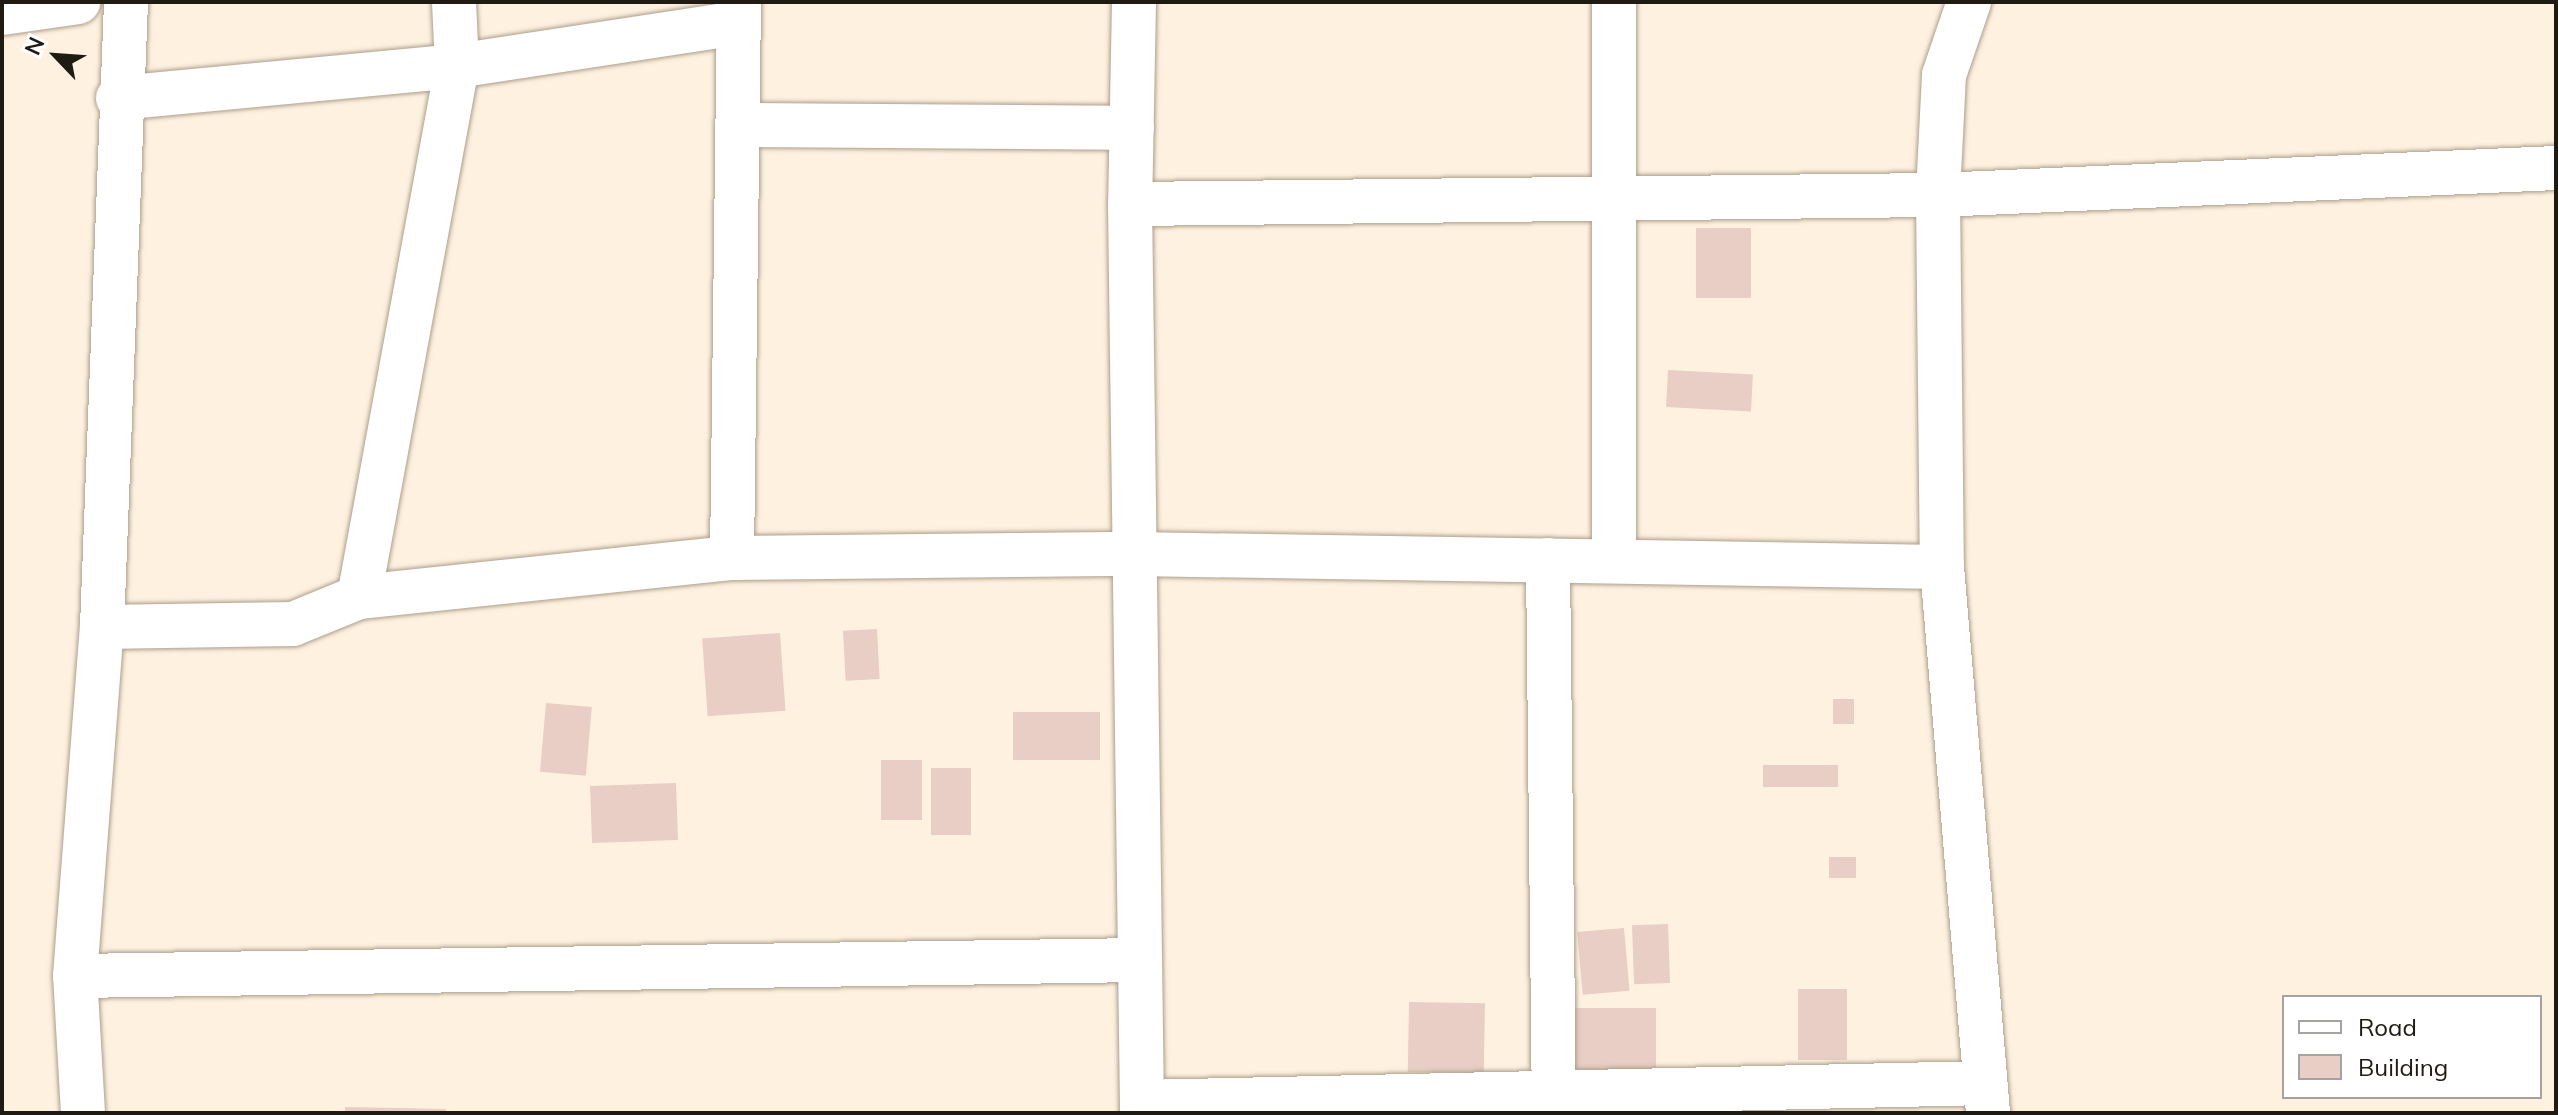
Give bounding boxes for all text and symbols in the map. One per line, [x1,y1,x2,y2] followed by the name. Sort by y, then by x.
[16,16,96,96] north arrow
[18,32,50,59] text: N
[2282,995,2542,1099] legend
[2358,1012,2417,1042] text: Road
[2358,1052,2448,1082] text: Building

